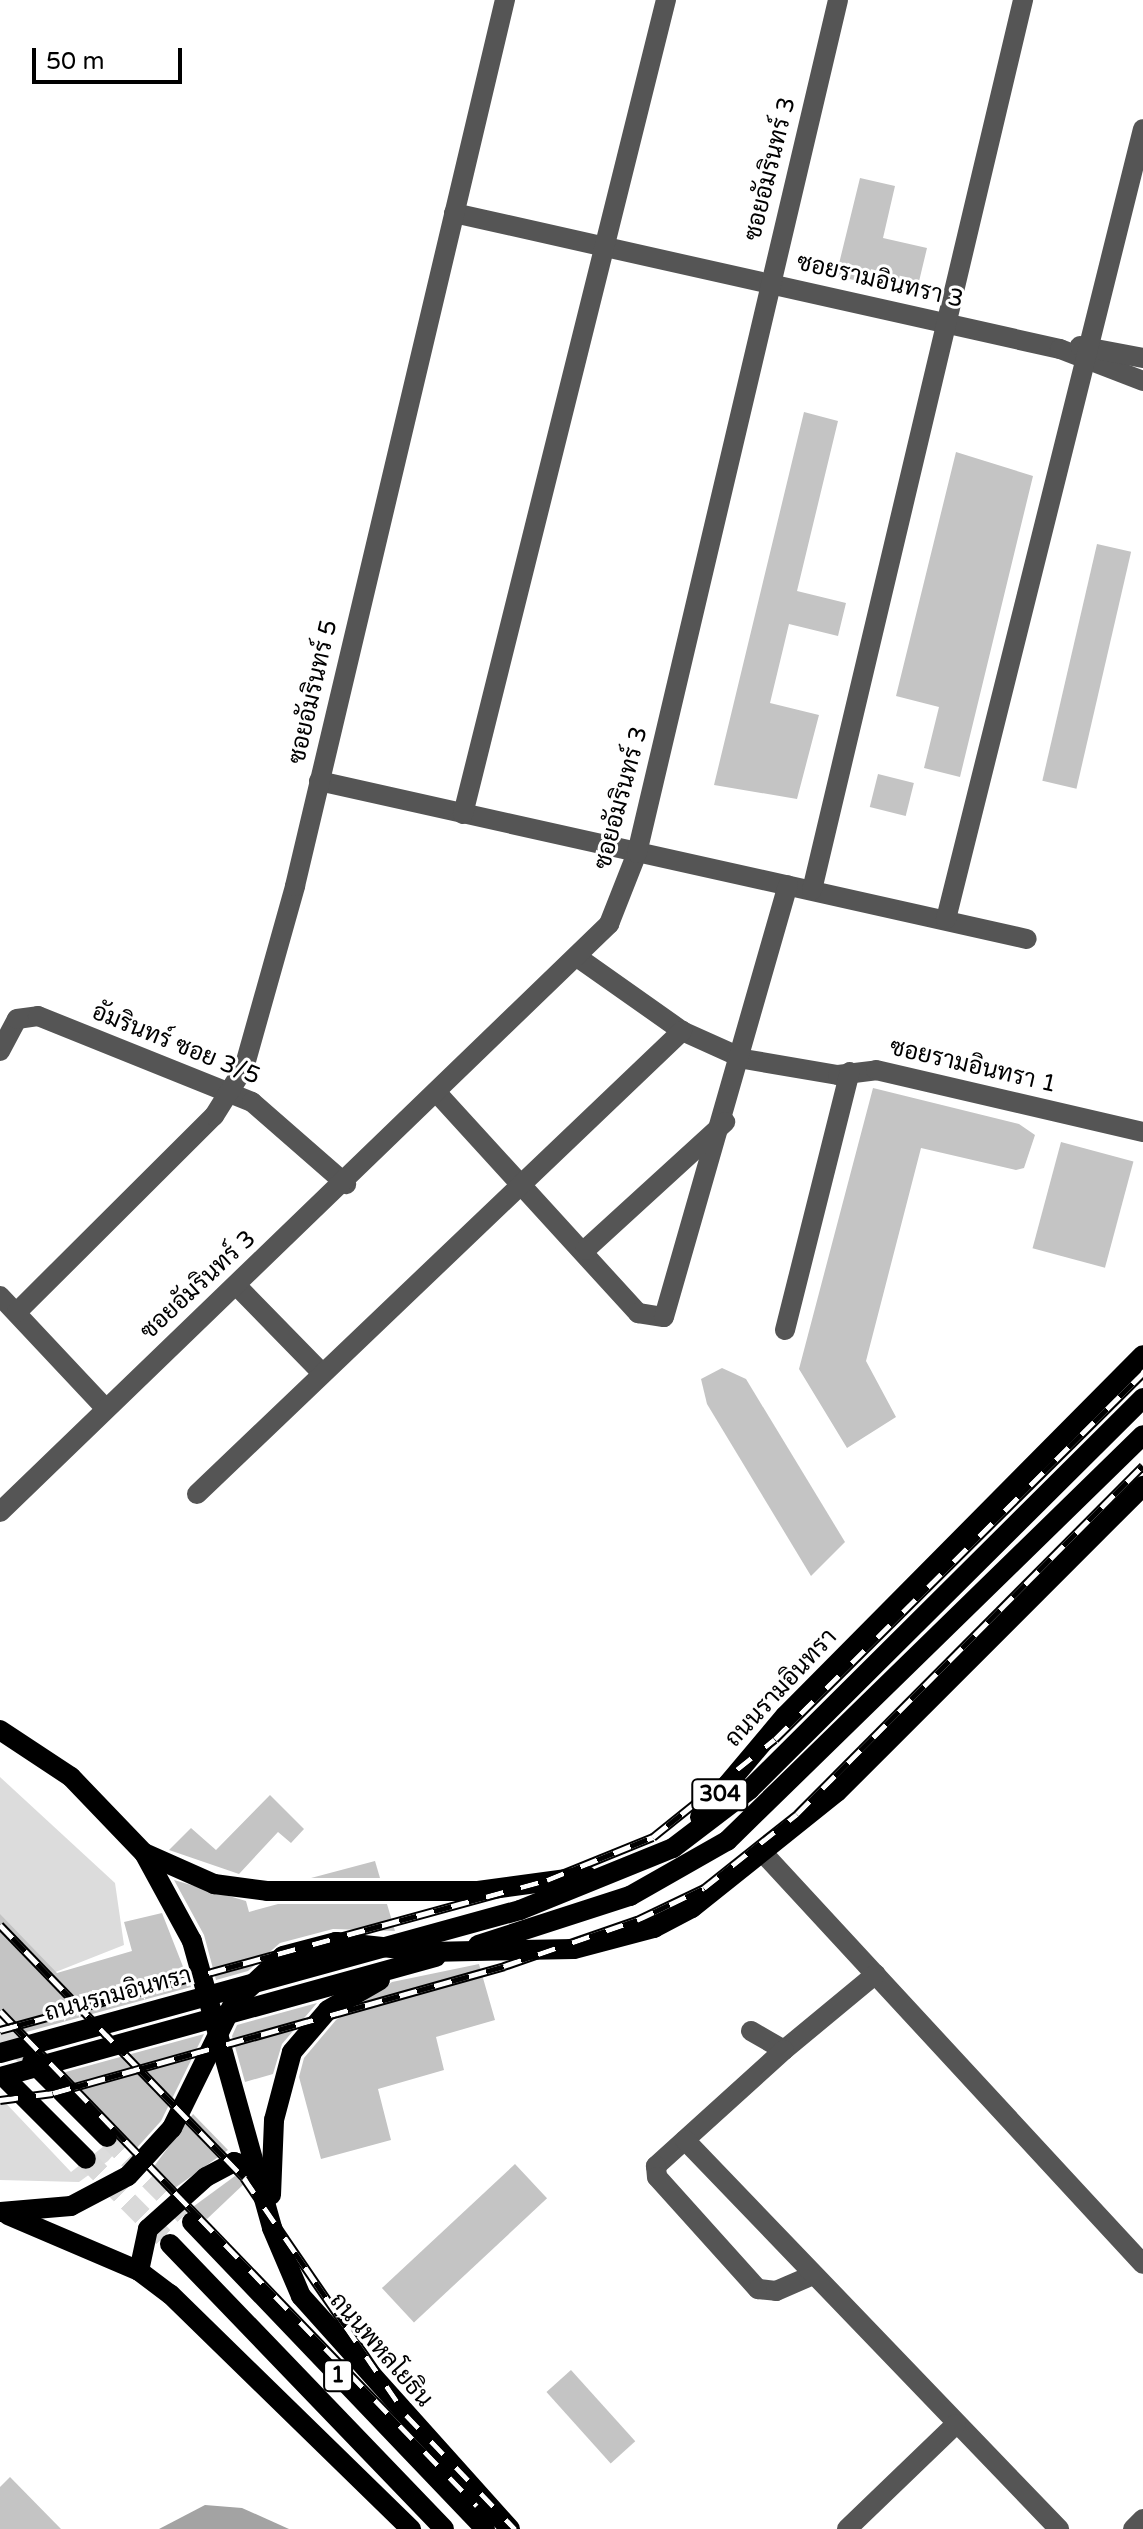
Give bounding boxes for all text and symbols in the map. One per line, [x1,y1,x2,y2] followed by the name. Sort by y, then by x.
[36,32,186,82] scale bar
[46,47,104,76] text: 50 m
[738,94,802,244] street label: ซอยอัมรินทร์ 3
[794,248,966,314] street label: ซอยรามอินทรา 3
[282,617,344,767] street label: ซอยอัมรินทร์ 5
[588,723,654,873] street label: ซอยอัมรินทร์ 3
[88,997,264,1091] street label: อัมรินทร์ ซอย 3/5
[887,1033,1059,1099] street label: ซอยรามอินทรา 1
[134,1224,262,1346] street label: ซอยอัมรินทร์ 3
[719,1623,843,1753] street label: ถนนรามอินทรา
[690,1777,750,1813] road number: 304
[41,1961,195,2027] street label: ถนนรามอินทรา
[324,2287,438,2413] street label: ถนนพหลโยธิน
[322,2358,354,2394] road number: 1

